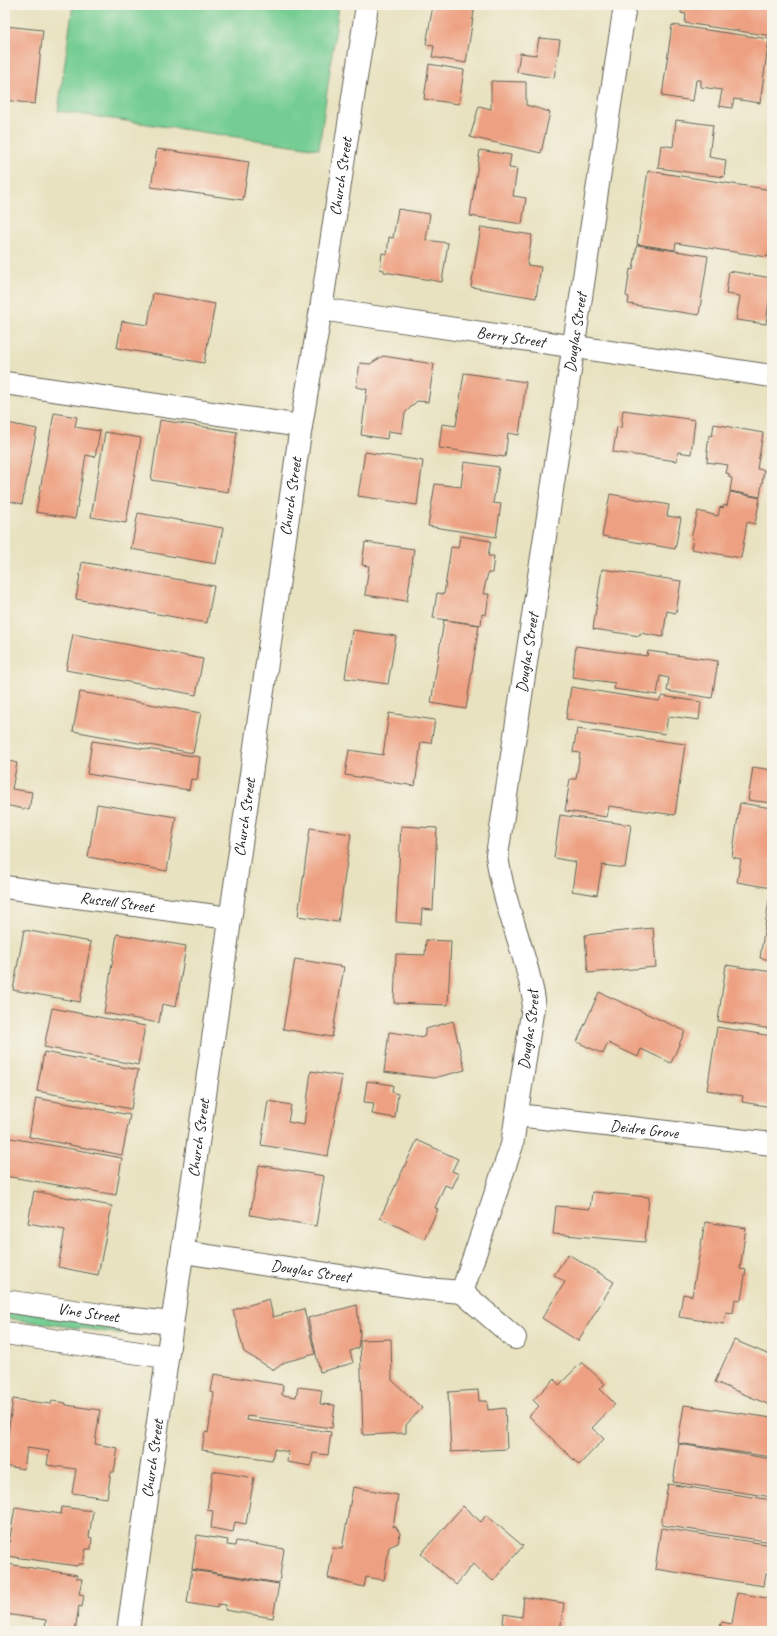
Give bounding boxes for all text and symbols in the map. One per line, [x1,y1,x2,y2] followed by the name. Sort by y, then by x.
[325,135,357,217] street label: Church Street
[560,289,592,374] street label: Douglas Street
[475,322,549,353] street label: Berry Street
[275,455,307,537] street label: Church Street
[512,609,544,694] street label: Douglas Street
[229,775,261,858] street label: Church Street
[79,888,157,918] street label: Russell Street
[514,985,544,1071] street label: Douglas Street
[183,1096,214,1178] street label: Church Street
[609,1116,681,1143] street label: Deidre Grove
[269,1255,354,1288] street label: Douglas Street
[56,1299,121,1328] street label: Vine Street
[137,1417,168,1499] street label: Church Street

